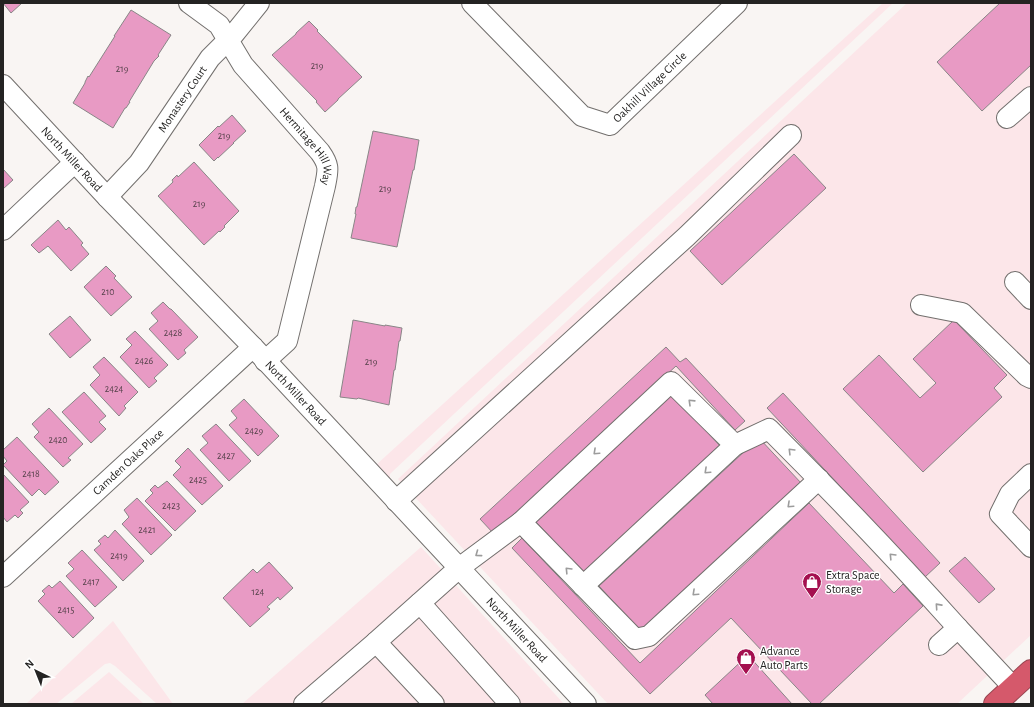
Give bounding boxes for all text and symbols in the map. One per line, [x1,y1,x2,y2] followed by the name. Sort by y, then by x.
[611,49,689,125] street label: Oakhill Village Circle
[311,61,324,71] house number: 219
[156,63,209,134] street label: Monastery Court
[116,64,129,74] house number: 219
[278,105,334,186] street label: Hermitage Hill Way
[39,124,104,194] street label: North Miller Road
[218,131,231,141] house number: 219
[379,184,392,194] house number: 219
[193,199,206,209] house number: 219
[101,287,115,297] house number: 210
[164,328,183,338] house number: 2428
[135,356,154,366] house number: 2426
[365,357,378,367] house number: 219
[263,358,329,428] street label: North Miller Road
[105,384,124,394] house number: 2424
[688,399,696,407] one-way arrow
[245,426,264,436] house number: 2429
[90,427,166,497] street label: Camden Oaks Place
[48,435,68,445] house number: 2420
[593,447,601,455] one-way arrow
[788,449,796,456] one-way arrow
[217,451,235,461] house number: 2427
[704,466,711,473] one-way arrow
[22,469,40,479] house number: 2418
[189,475,207,485] house number: 2425
[162,501,180,511] house number: 2423
[787,501,795,508] one-way arrow
[138,525,156,535] house number: 2421
[475,549,482,556] one-way arrow
[110,551,128,561] house number: 2419
[890,553,897,561] one-way arrow
[565,567,573,575] one-way arrow
[826,569,880,595] place label: Extra Space Storage
[801,571,823,599] shop icon: Extra Space Storage
[83,577,99,587] house number: 2417
[252,587,265,597] house number: 124
[692,589,699,596] one-way arrow
[484,595,550,664] street label: North Miller Road
[936,603,943,611] one-way arrow
[58,605,74,615] house number: 2415
[760,645,808,671] place label: Advance Auto Parts
[735,647,757,675] shop icon: Advance Auto Parts
[16,651,56,691] north arrow
[23,657,36,671] text: N

